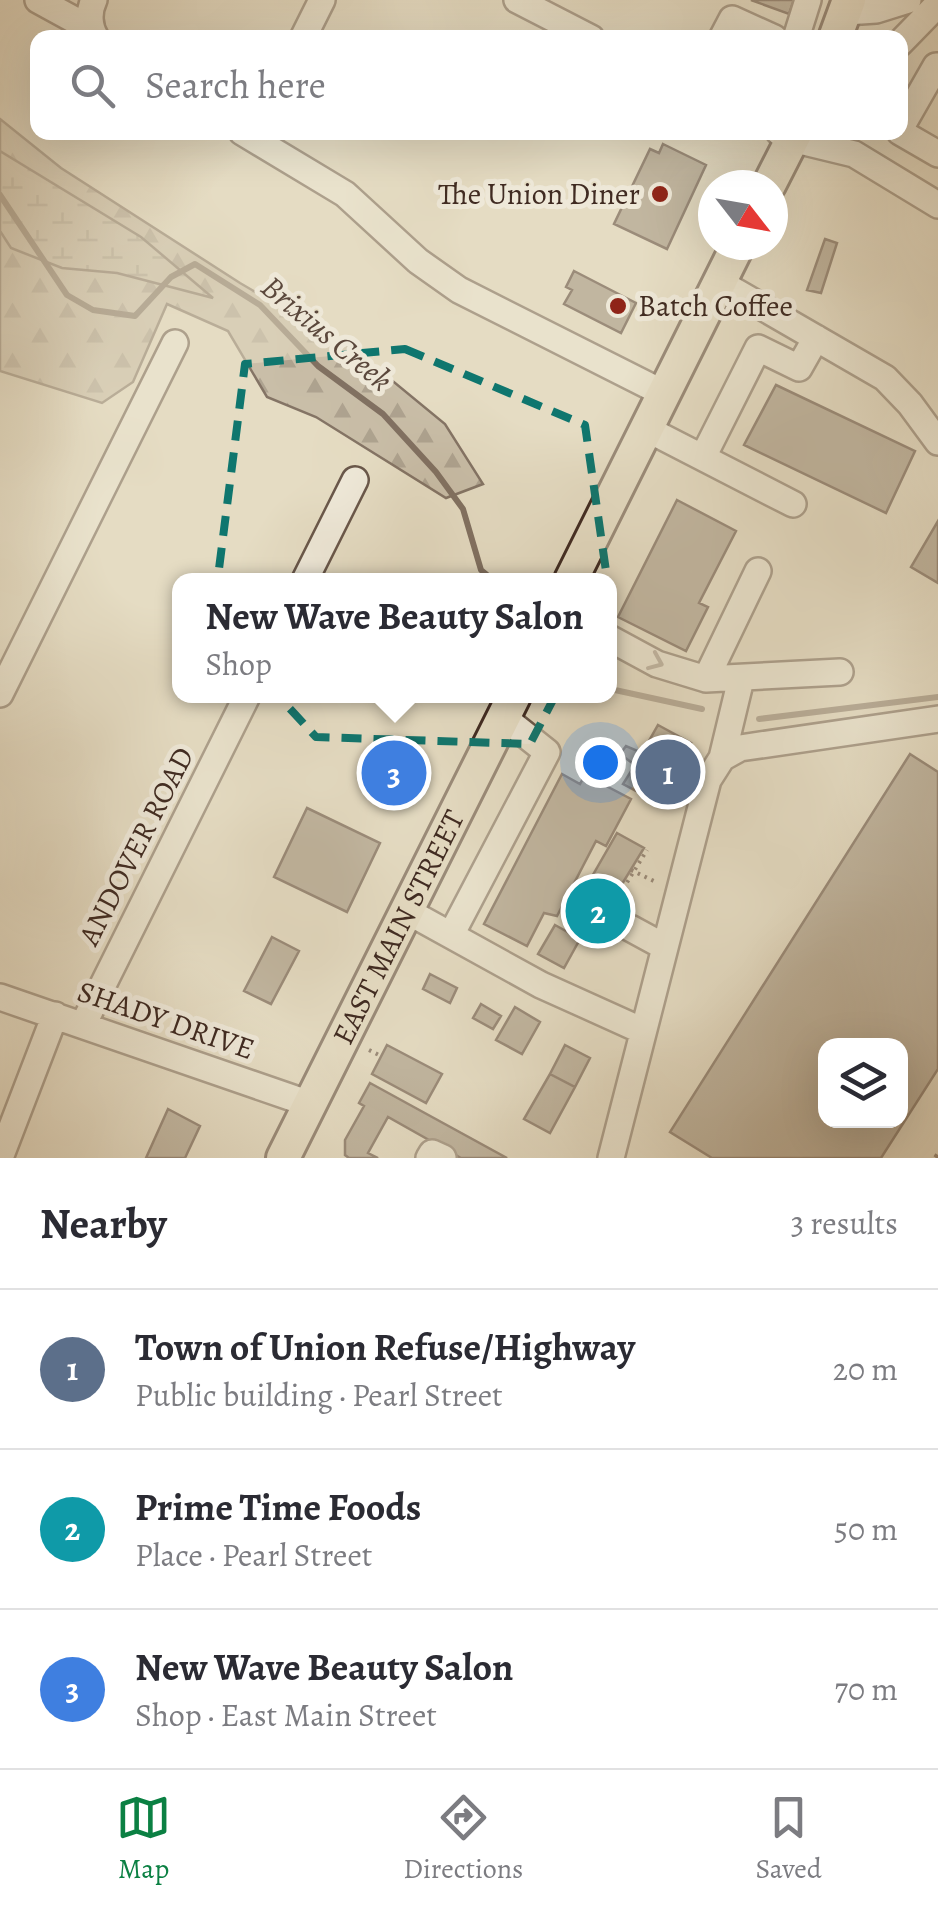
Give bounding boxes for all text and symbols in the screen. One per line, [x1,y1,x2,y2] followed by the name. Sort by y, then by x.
[30,30,908,140] search box
[65,58,120,113] icon: search
[145,59,326,111] text: Search here
[698,170,788,260] north arrow
[438,174,640,214] place label: The Union Diner
[649,183,671,205] marker: The Union Diner
[252,265,402,401] water label: Brixius Creek
[638,286,793,326] place label: Batch Coffee
[607,295,629,317] marker: Batch Coffee
[172,573,617,703] popup
[205,590,584,642] text: New Wave Beauty Salon
[205,642,272,686] text: Shop
[646,650,664,670] one-way arrow
[636,734,700,810] pin: 1
[362,736,426,810] pin: 3
[575,737,626,788] your location
[68,740,203,953] street label: ANDOVER ROAD
[323,803,474,1051] street label: EAST MAIN STREET
[566,874,630,948] pin: 2
[72,971,260,1069] street label: SHADY DRIVE
[818,1038,908,1128] map controls
[818,1038,908,1128] button: layers
[40,1195,167,1252] text: Nearby
[791,1201,898,1245] text: 3 results
[135,1321,635,1373] text: Town of Union Refuse/Highway
[67,1347,78,1391] text: 1
[833,1347,898,1391] text: 20 m
[135,1373,503,1417] text: Public building · Pearl Street
[135,1481,421,1533] text: Prime Time Foods
[65,1507,80,1551] text: 2
[834,1507,898,1551] text: 50 m
[135,1533,372,1577] text: Place · Pearl Street
[135,1641,513,1693] text: New Wave Beauty Salon
[66,1667,79,1711] text: 3
[835,1667,898,1711] text: 70 m
[135,1693,437,1737] text: Shop · East Main Street
[116,1790,171,1888] tab: Map
[403,1790,523,1888] tab: Directions
[756,1790,822,1888] tab: Saved

